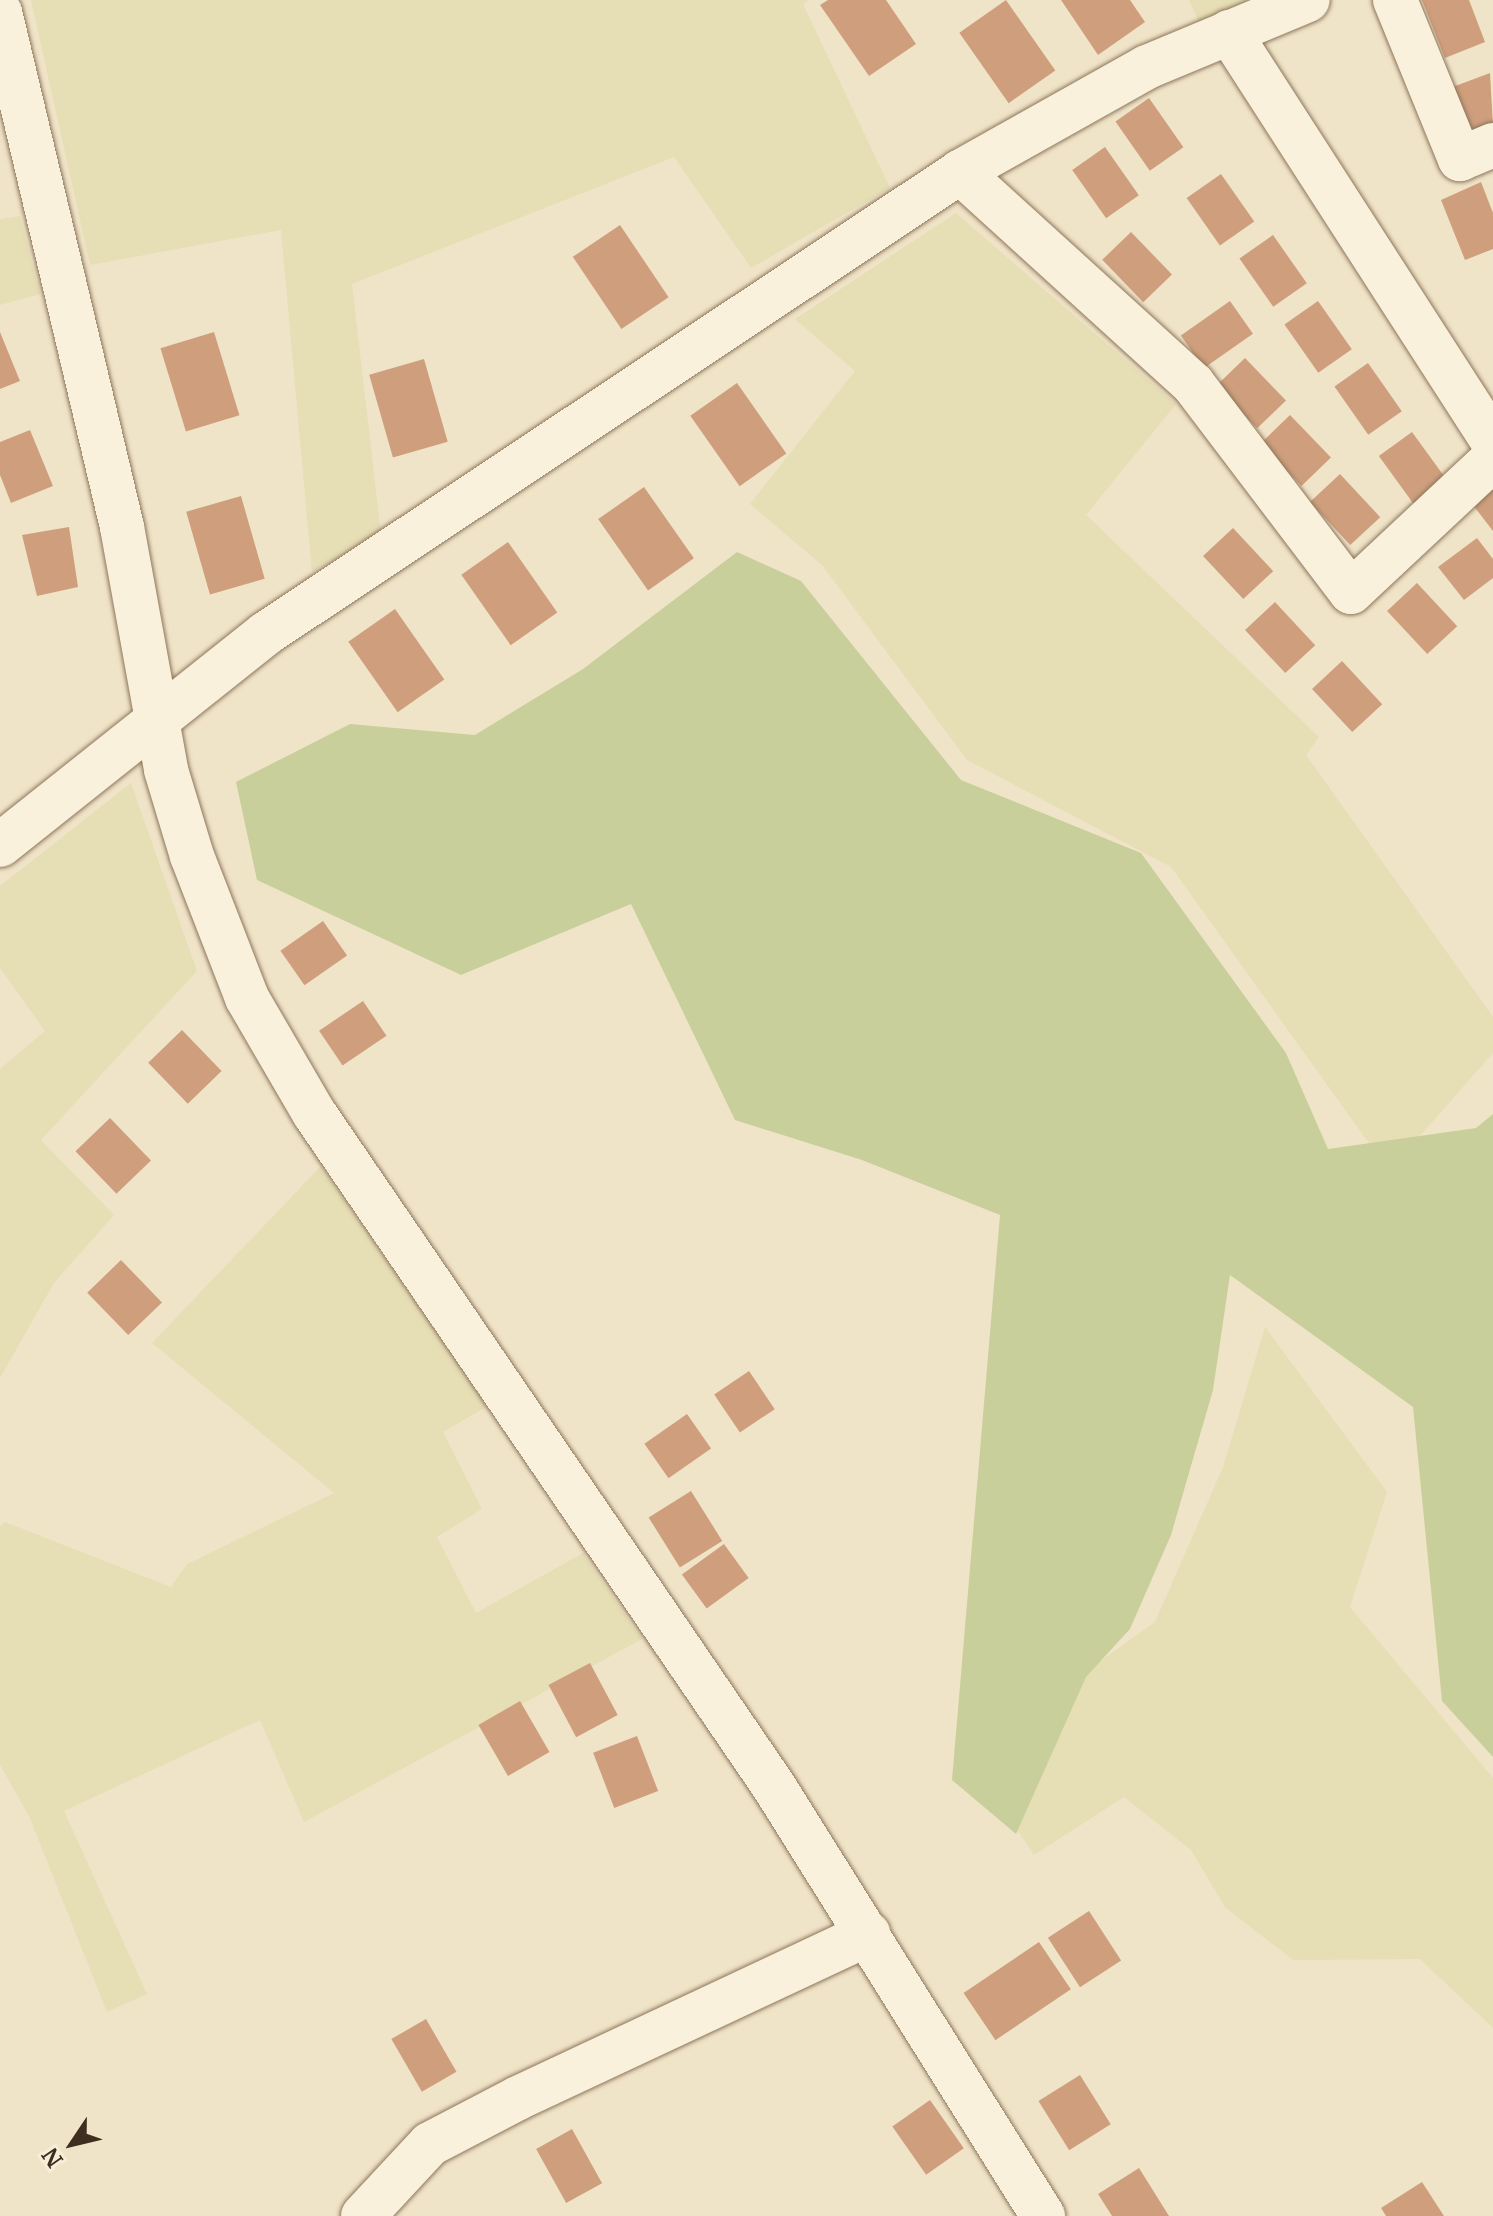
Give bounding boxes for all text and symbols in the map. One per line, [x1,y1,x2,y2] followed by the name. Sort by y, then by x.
[32,2104,112,2184] north arrow
[36,2143,69,2173] text: N

